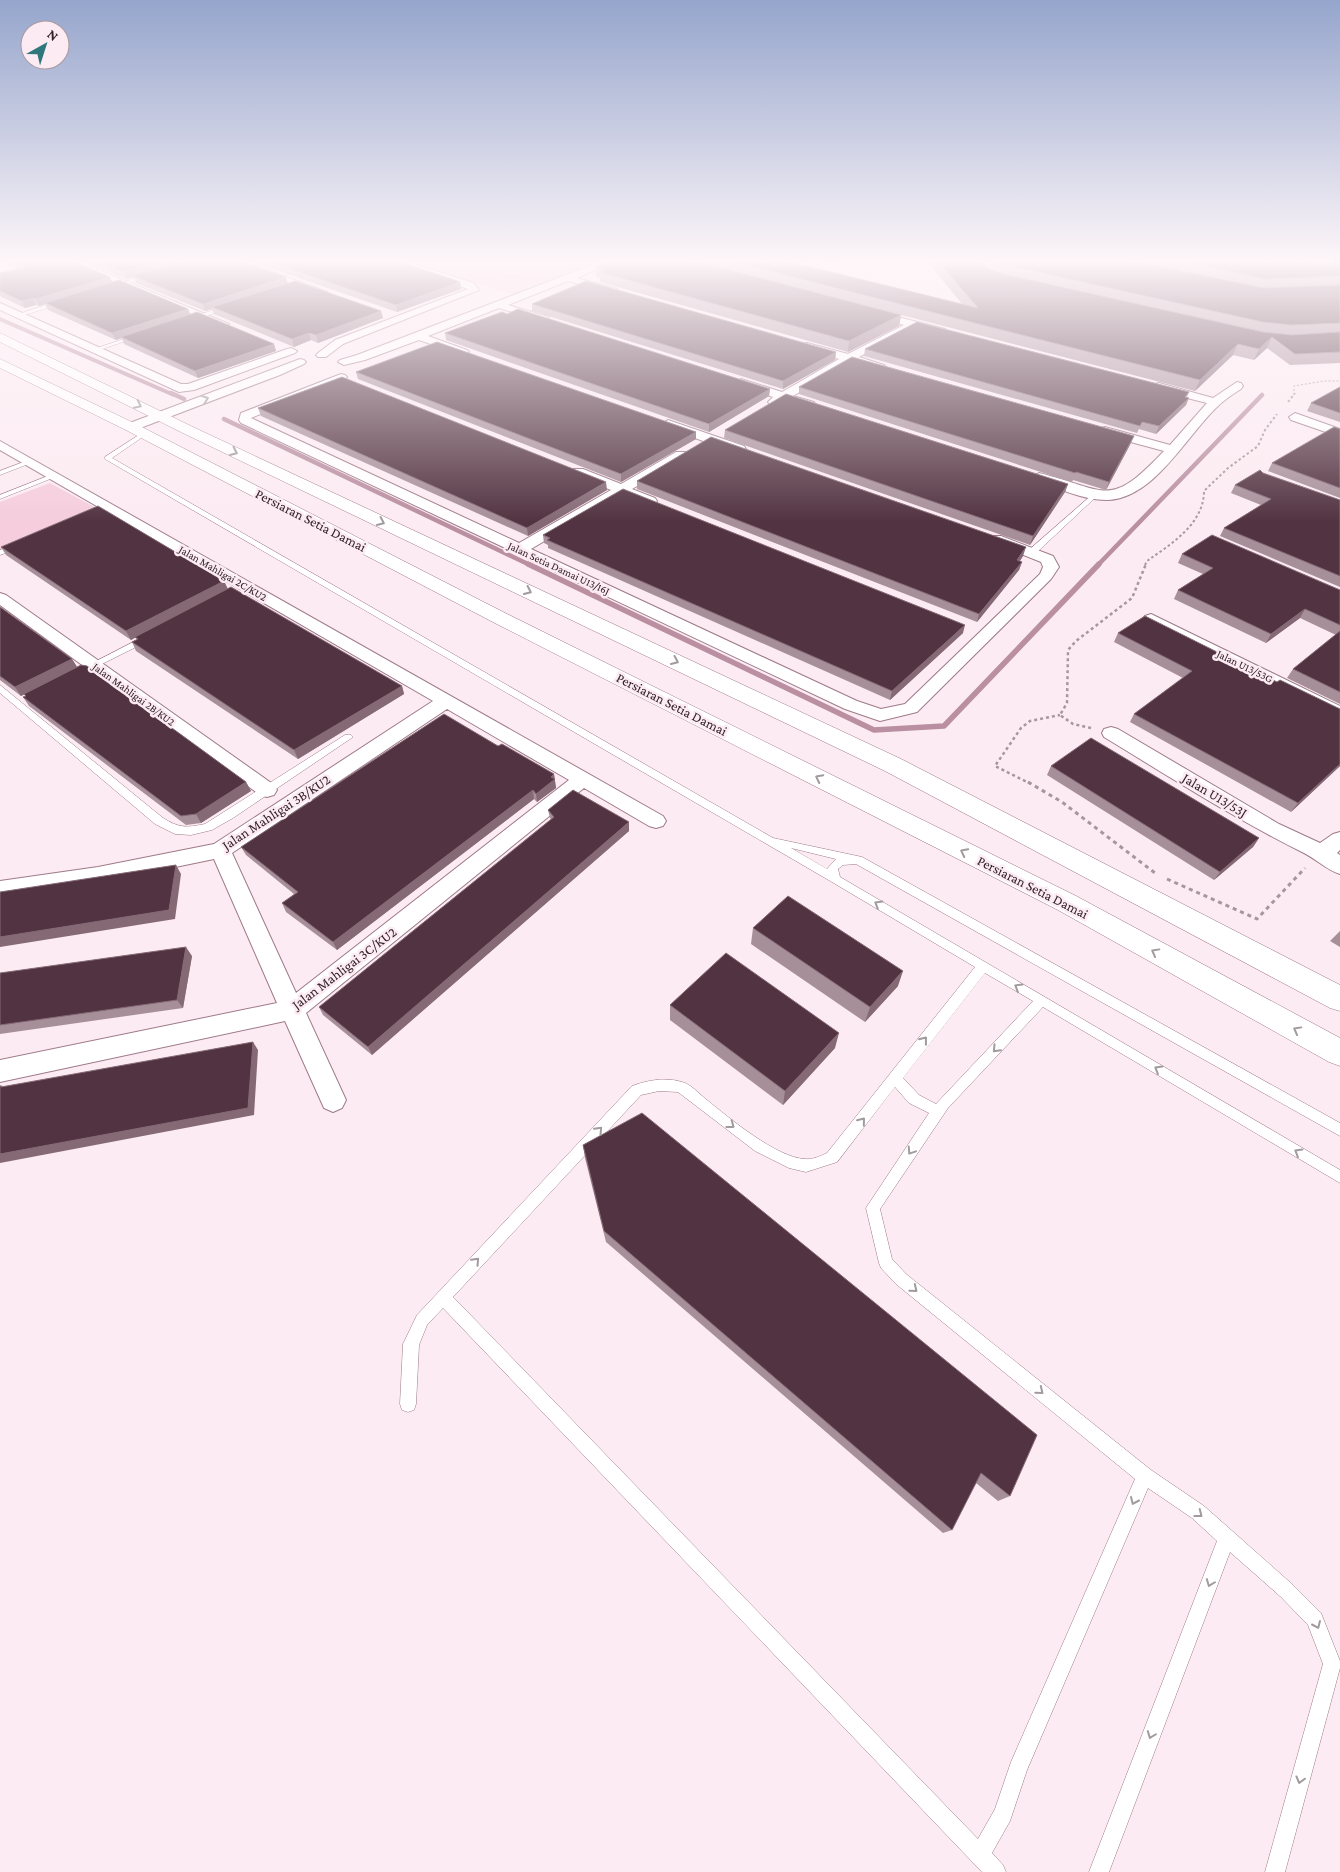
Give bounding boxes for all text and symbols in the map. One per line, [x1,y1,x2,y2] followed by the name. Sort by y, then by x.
[20,20,70,70] north arrow
[44,26,62,44] text: N
[200,395,209,405] one-way arrow
[133,399,142,409] one-way arrow
[229,446,238,456] one-way arrow
[253,485,369,555] street label: Persiaran Setia Damai
[376,516,385,526] one-way arrow
[505,539,612,598] street label: Jalan Setia Damai U13/16J
[176,542,269,604] street label: Jalan Mahligai 2C/KU2
[523,585,532,596] one-way arrow
[1214,647,1275,686] street label: Jalan U13/53G
[670,655,679,665] one-way arrow
[89,660,177,729] street label: Jalan Mahligai 2B/KU2
[614,669,730,739] street label: Persiaran Setia Damai
[1178,768,1250,821] street label: Jalan U13/53J
[217,771,333,854] street label: Jalan Mahligai 3B/KU2
[815,774,824,785] one-way arrow
[961,848,970,858] one-way arrow
[975,852,1091,922] street label: Persiaran Setia Damai
[875,901,884,911] one-way arrow
[287,923,400,1014] street label: Jalan Mahligai 3C/KU2
[1151,948,1160,958] one-way arrow
[1015,983,1024,993] one-way arrow
[1294,1026,1303,1036] one-way arrow
[919,1037,927,1046] one-way arrow
[993,1043,1002,1052] one-way arrow
[1154,1066,1163,1076] one-way arrow
[856,1117,865,1127] one-way arrow
[725,1119,735,1128] one-way arrow
[593,1127,602,1136] one-way arrow
[908,1145,917,1155] one-way arrow
[1294,1148,1303,1158] one-way arrow
[470,1258,479,1267] one-way arrow
[908,1283,917,1292] one-way arrow
[1034,1386,1043,1394] one-way arrow
[1130,1496,1141,1505] one-way arrow
[1194,1508,1203,1517] one-way arrow
[1206,1578,1216,1587] one-way arrow
[1310,1620,1321,1629] one-way arrow
[1147,1730,1157,1739] one-way arrow
[1296,1776,1306,1784] one-way arrow

